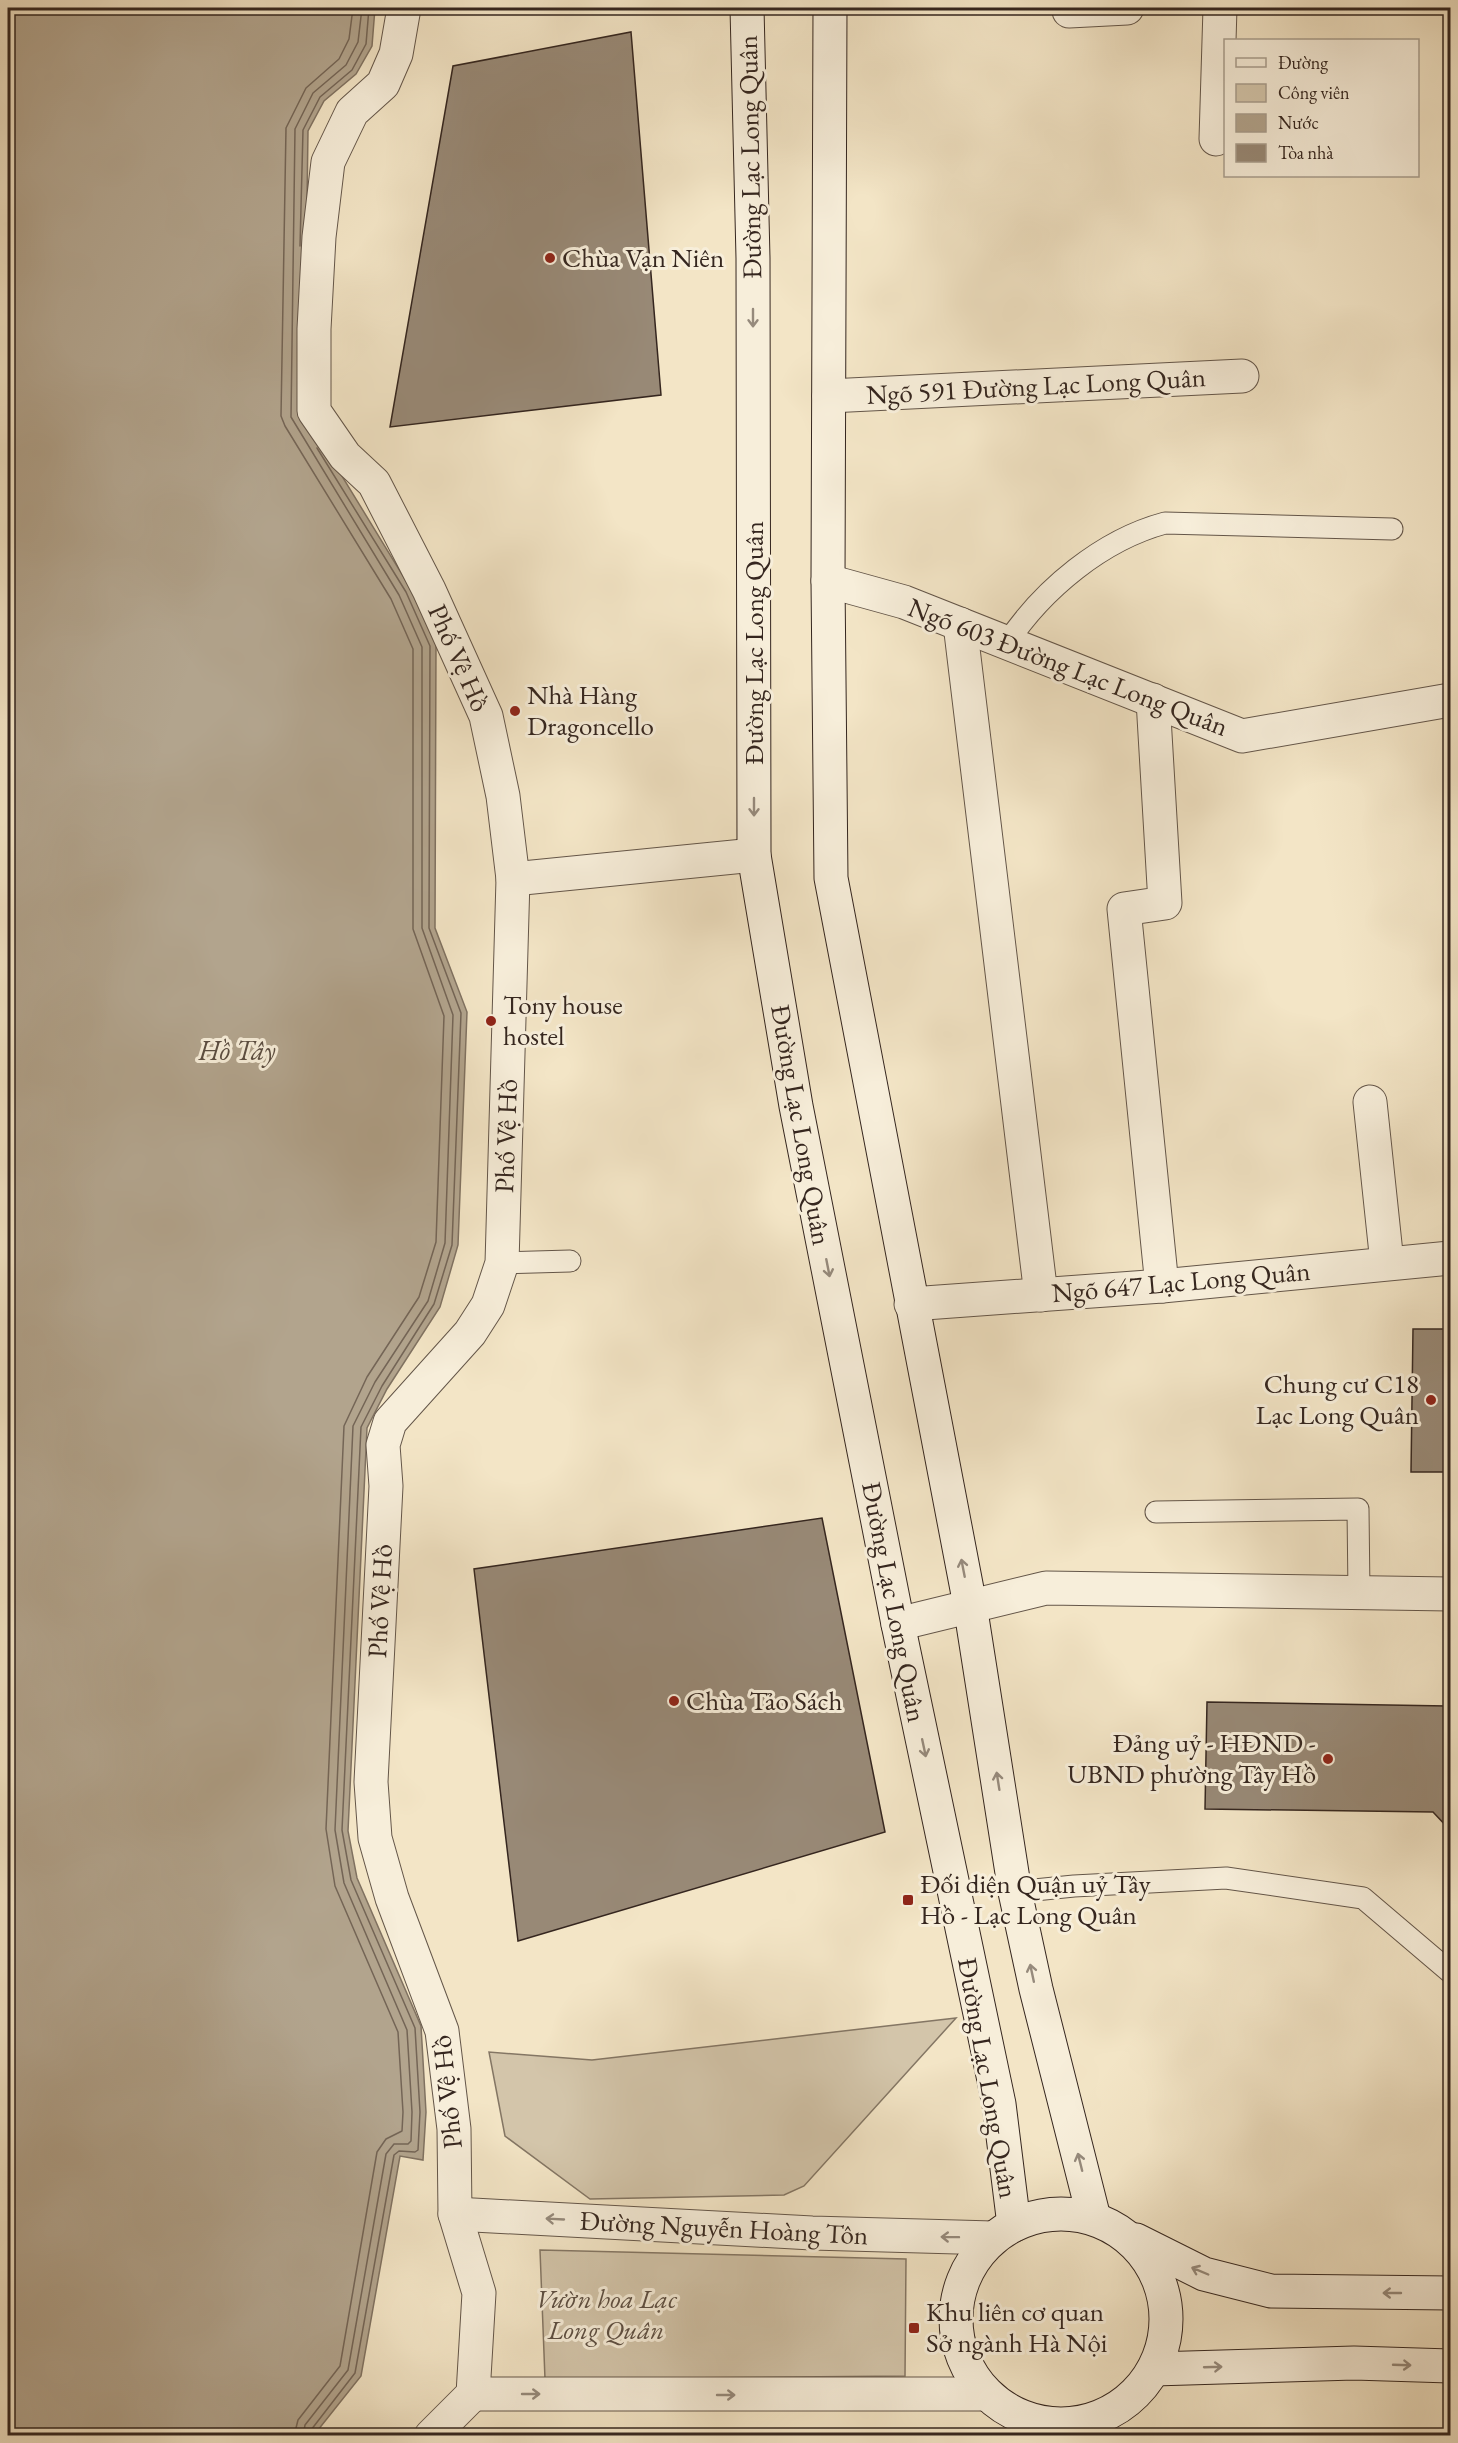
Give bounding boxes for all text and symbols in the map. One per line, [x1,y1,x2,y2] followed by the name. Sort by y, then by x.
[730,35,769,279] street label: Đường Lạc Long Quân
[1224,39,1419,177] legend
[1278,51,1328,74] text: Đường
[1278,81,1350,104] text: Công viên
[1278,111,1319,134] text: Nước
[1278,141,1334,164] text: Tòa nhà
[562,240,724,275] place label: Chùa Vạn Niên
[543,251,557,265] marker: Chùa Vạn Niên
[747,307,759,327] one-way arrow
[865,359,1207,412] street label: Ngõ 591 Đường Lạc Long Quân
[736,521,771,765] street label: Đường Lạc Long Quân
[903,589,1233,744] street label: Ngõ 603 Đường Lạc Long Quân
[420,599,499,717] street label: Phố Vệ Hồ
[527,677,654,743] place label: Nhà Hàng Dragoncello
[508,704,522,718] marker: Nhà Hàng Dragoncello
[748,796,760,816] one-way arrow
[503,987,623,1053] place label: Tony house hostel
[763,1002,840,1248] street label: Đường Lạc Long Quân
[484,1014,498,1028] marker: Tony house hostel
[198,1032,276,1068] water label: Hồ Tây
[486,1078,525,1194] street label: Phố Vệ Hồ
[1050,1253,1312,1310] street label: Ngõ 647 Lạc Long Quân
[823,1258,834,1278] one-way arrow
[1256,1366,1419,1432] place label: Chung cư C18 Lạc Long Quân
[1424,1393,1438,1407] marker: Chung cư C18 Lạc Long Quân
[854,1479,935,1725] street label: Đường Lạc Long Quân
[359,1543,400,1659] street label: Phố Vệ Hồ
[957,1558,968,1578] one-way arrow
[686,1683,843,1718] place label: Chùa Tảo Sách
[667,1694,681,1708] marker: Chùa Tảo Sách
[1067,1725,1316,1791] place label: Đảng uỷ - HĐND - UBND phường Tây Hồ
[919,1738,930,1757] one-way arrow
[1321,1752,1335,1766] marker: Đảng uỷ - HĐND - UBND phường Tây Hồ
[992,1771,1003,1791] one-way arrow
[920,1866,1151,1932] place label: Đối diện Quận uỷ Tây Hồ - Lạc Long Quân
[901,1893,915,1907] marker: Đối diện Quận uỷ Tây Hồ - Lạc Long Quân
[950,1955,1027,2201] street label: Đường Lạc Long Quân
[1026,1963,1038,1982] one-way arrow
[423,2033,470,2151] street label: Phố Vệ Hồ
[1073,2152,1085,2171] one-way arrow
[579,2202,869,2253] street label: Đường Nguyễn Hoàng Tôn
[546,2214,566,2225] one-way arrow
[941,2231,961,2243] one-way arrow
[1191,2265,1209,2276] one-way arrow
[535,2281,677,2347] park label: Vườn hoa Lạc Long Quân
[1383,2287,1403,2299] one-way arrow
[926,2294,1108,2360] place label: Khu liên cơ quan Sở ngành Hà Nội
[907,2321,921,2335] marker: Khu liên cơ quan Sở ngành Hà Nội
[1392,2359,1412,2370] one-way arrow
[1202,2362,1222,2373] one-way arrow
[521,2388,541,2400] one-way arrow
[716,2389,736,2401] one-way arrow

